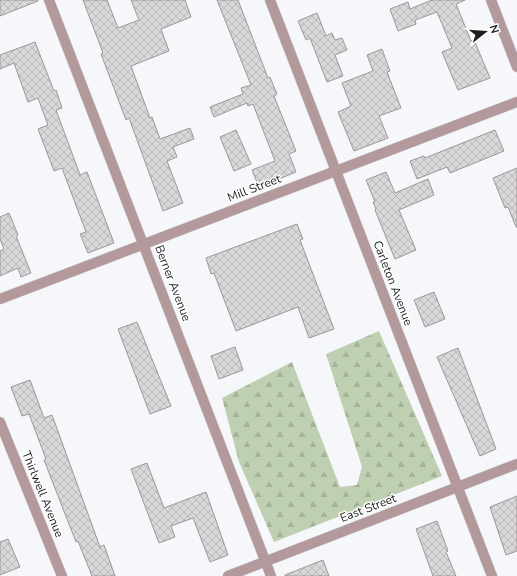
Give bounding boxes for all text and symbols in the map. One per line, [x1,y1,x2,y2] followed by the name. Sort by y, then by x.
[465,12,505,52] north arrow
[486,23,502,35] text: N
[225,170,284,206] street label: Mill Street
[369,238,417,328] street label: Carleton Avenue
[151,243,195,323] street label: Berner Avenue
[18,448,68,540] street label: Thirlwell Avenue
[338,490,399,526] street label: East Street

